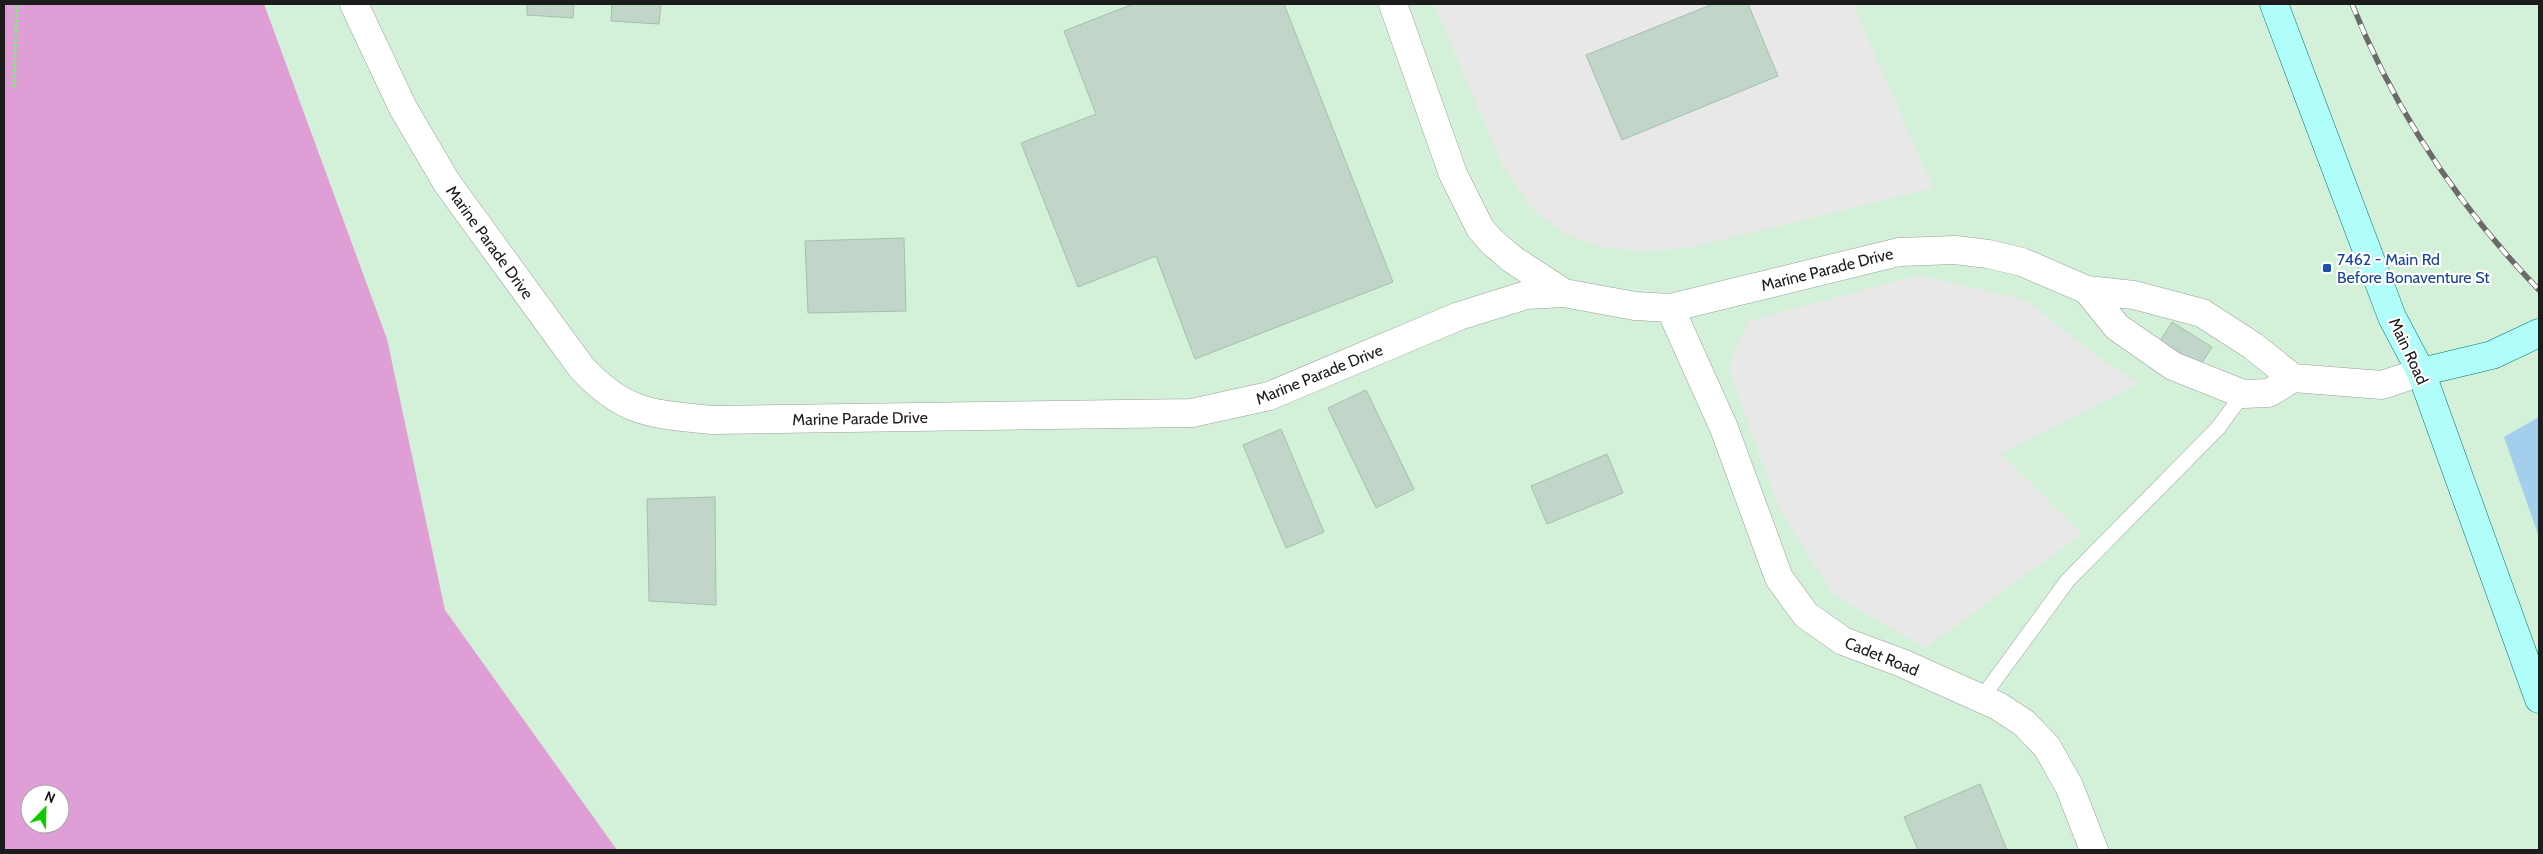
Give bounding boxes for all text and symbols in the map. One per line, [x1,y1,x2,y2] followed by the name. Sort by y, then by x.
[442,182,537,303] street label: Marine Parade Drive
[1759,244,1895,295] street label: Marine Parade Drive
[2337,250,2490,287] place label: 7462 - Main Rd Before Bonaventure St
[2321,262,2333,274] marker: 7462 - Main Rd Before Bonaventure St
[2385,315,2432,387] street label: Main Road
[1253,340,1386,409] street label: Marine Parade Drive
[792,408,928,429] street label: Marine Parade Drive
[1842,633,1922,680] street label: Cadet Road
[20,784,70,834] north arrow
[42,787,58,807] text: N

